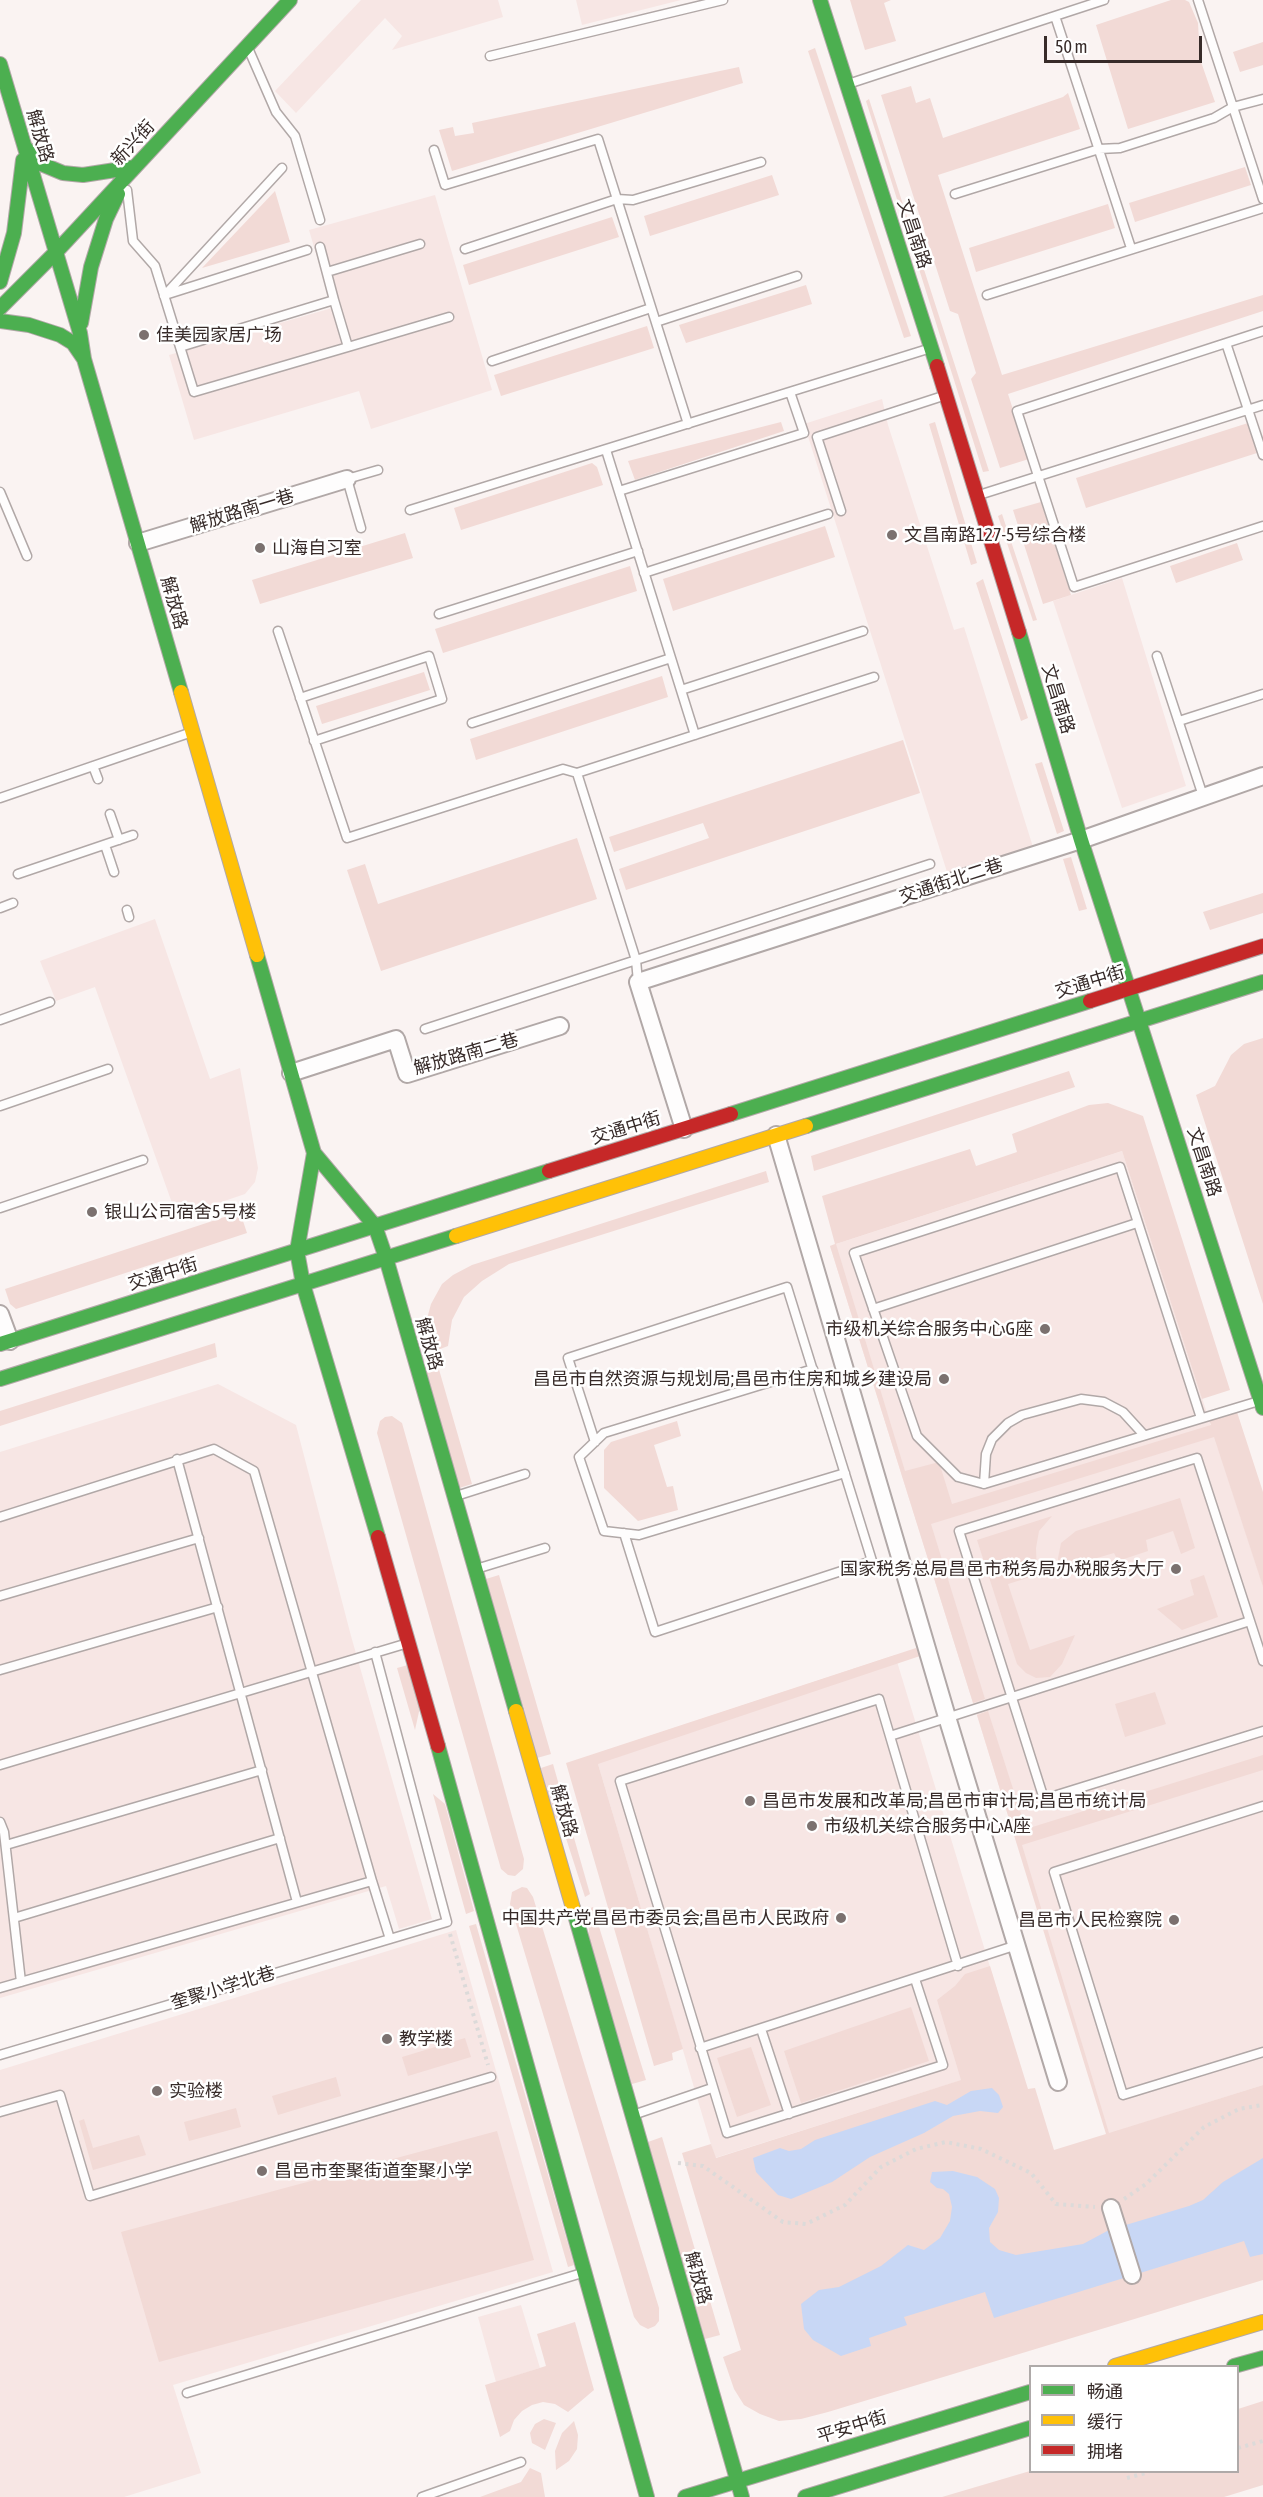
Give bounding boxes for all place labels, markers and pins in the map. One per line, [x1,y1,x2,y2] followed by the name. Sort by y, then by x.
[156,324,282,346] place label: 佳美园家居广场
[137,328,151,342] marker: 佳美园家居广场
[904,524,1086,546] place label: 文昌南路127-5号综合楼
[885,528,899,542] marker: 文昌南路127-5号综合楼
[272,537,362,559] place label: 山海自习室
[253,541,267,555] marker: 山海自习室
[104,1201,256,1223] place label: 银山公司宿舍5号楼
[85,1205,99,1219] marker: 银山公司宿舍5号楼
[825,1318,1033,1340] place label: 市级机关综合服务中心G座
[1038,1322,1052,1336] marker: 市级机关综合服务中心G座
[533,1368,932,1390] place label: 昌邑市自然资源与规划局;昌邑市住房和城乡建设局
[937,1372,951,1386] marker: 昌邑市自然资源与规划局;昌邑市住房和城乡建设局
[840,1558,1164,1580] place label: 国家税务总局昌邑市税务局办税服务大厅
[1169,1562,1183,1576] marker: 国家税务总局昌邑市税务局办税服务大厅
[762,1790,1146,1812] place label: 昌邑市发展和改革局;昌邑市审计局;昌邑市统计局
[743,1794,757,1808] marker: 昌邑市发展和改革局;昌邑市审计局;昌邑市统计局
[824,1815,1031,1837] place label: 市级机关综合服务中心A座
[805,1819,819,1833] marker: 市级机关综合服务中心A座
[502,1907,829,1929] place label: 中国共产党昌邑市委员会;昌邑市人民政府
[1018,1909,1162,1931] place label: 昌邑市人民检察院
[834,1911,848,1925] marker: 中国共产党昌邑市委员会;昌邑市人民政府
[1167,1913,1181,1927] marker: 昌邑市人民检察院
[399,2028,453,2050] place label: 教学楼
[380,2032,394,2046] marker: 教学楼
[169,2080,223,2102] place label: 实验楼
[150,2084,164,2098] marker: 实验楼
[274,2160,472,2182] place label: 昌邑市奎聚街道奎聚小学
[255,2164,269,2178] marker: 昌邑市奎聚街道奎聚小学

